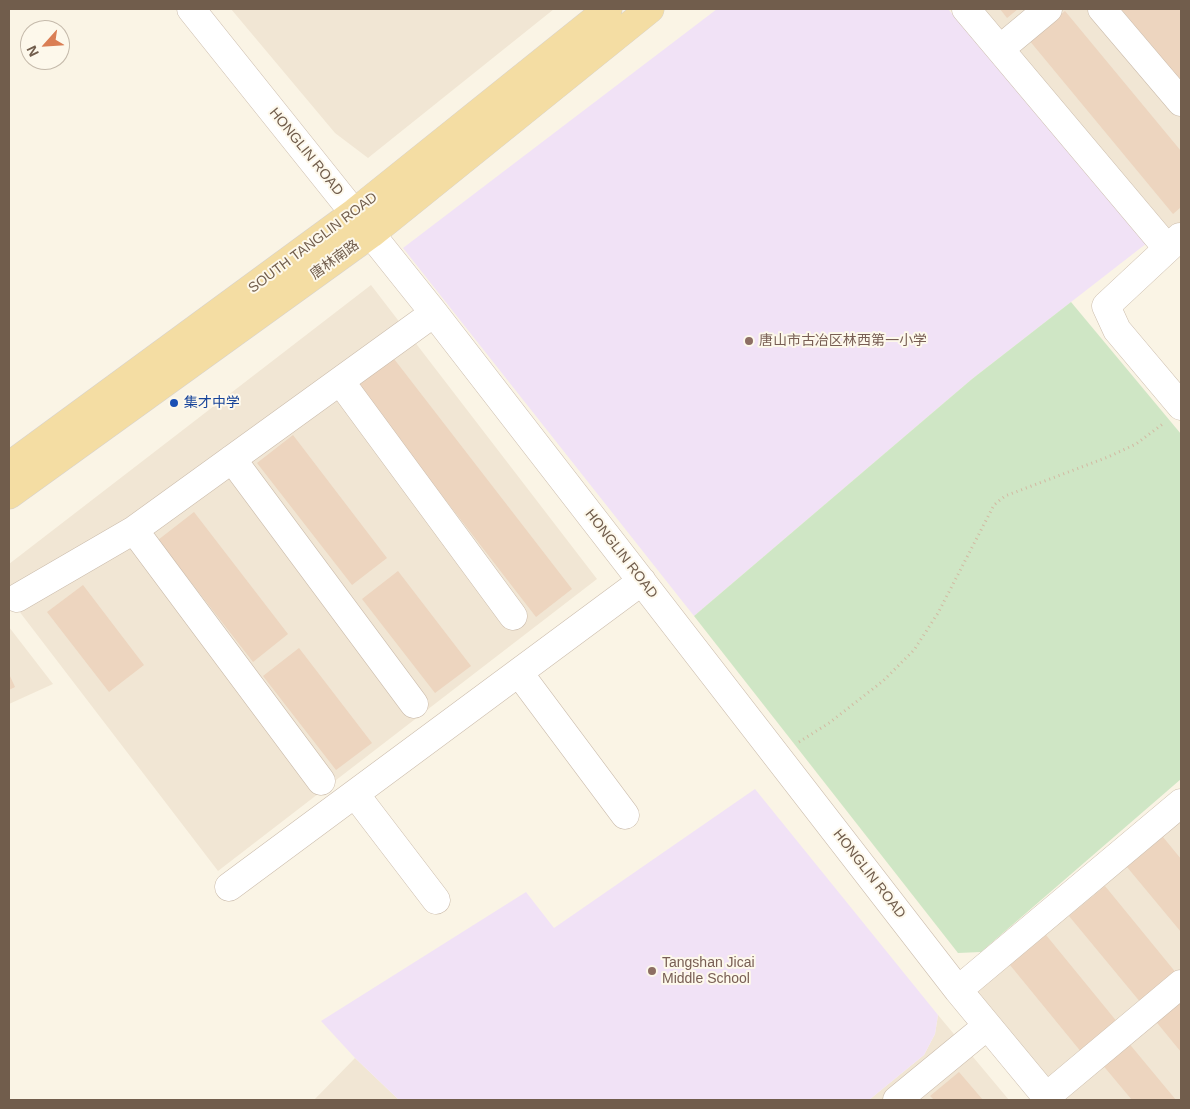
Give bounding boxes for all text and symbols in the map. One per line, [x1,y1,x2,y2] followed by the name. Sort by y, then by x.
[20,20,70,70] north arrow
[23,43,42,59] text: N
[265,105,347,199] street label: HONGLIN ROAD
[245,189,381,297] street label: SOUTH TANGLIN ROAD
[307,237,363,283] street label: 唐林南路
[759,333,927,349] place label: 唐山市古冶区林西第一小学
[743,335,755,347] marker: 唐山市古冶区林西第一小学
[184,395,240,411] place label: 集才中学
[168,397,180,409] marker: 集才中学
[581,506,661,602] street label: HONGLIN ROAD
[829,826,909,922] street label: HONGLIN ROAD
[662,955,755,988] place label: Tangshan Jicai Middle School
[646,965,658,977] marker: Tangshan Jicai Middle School

